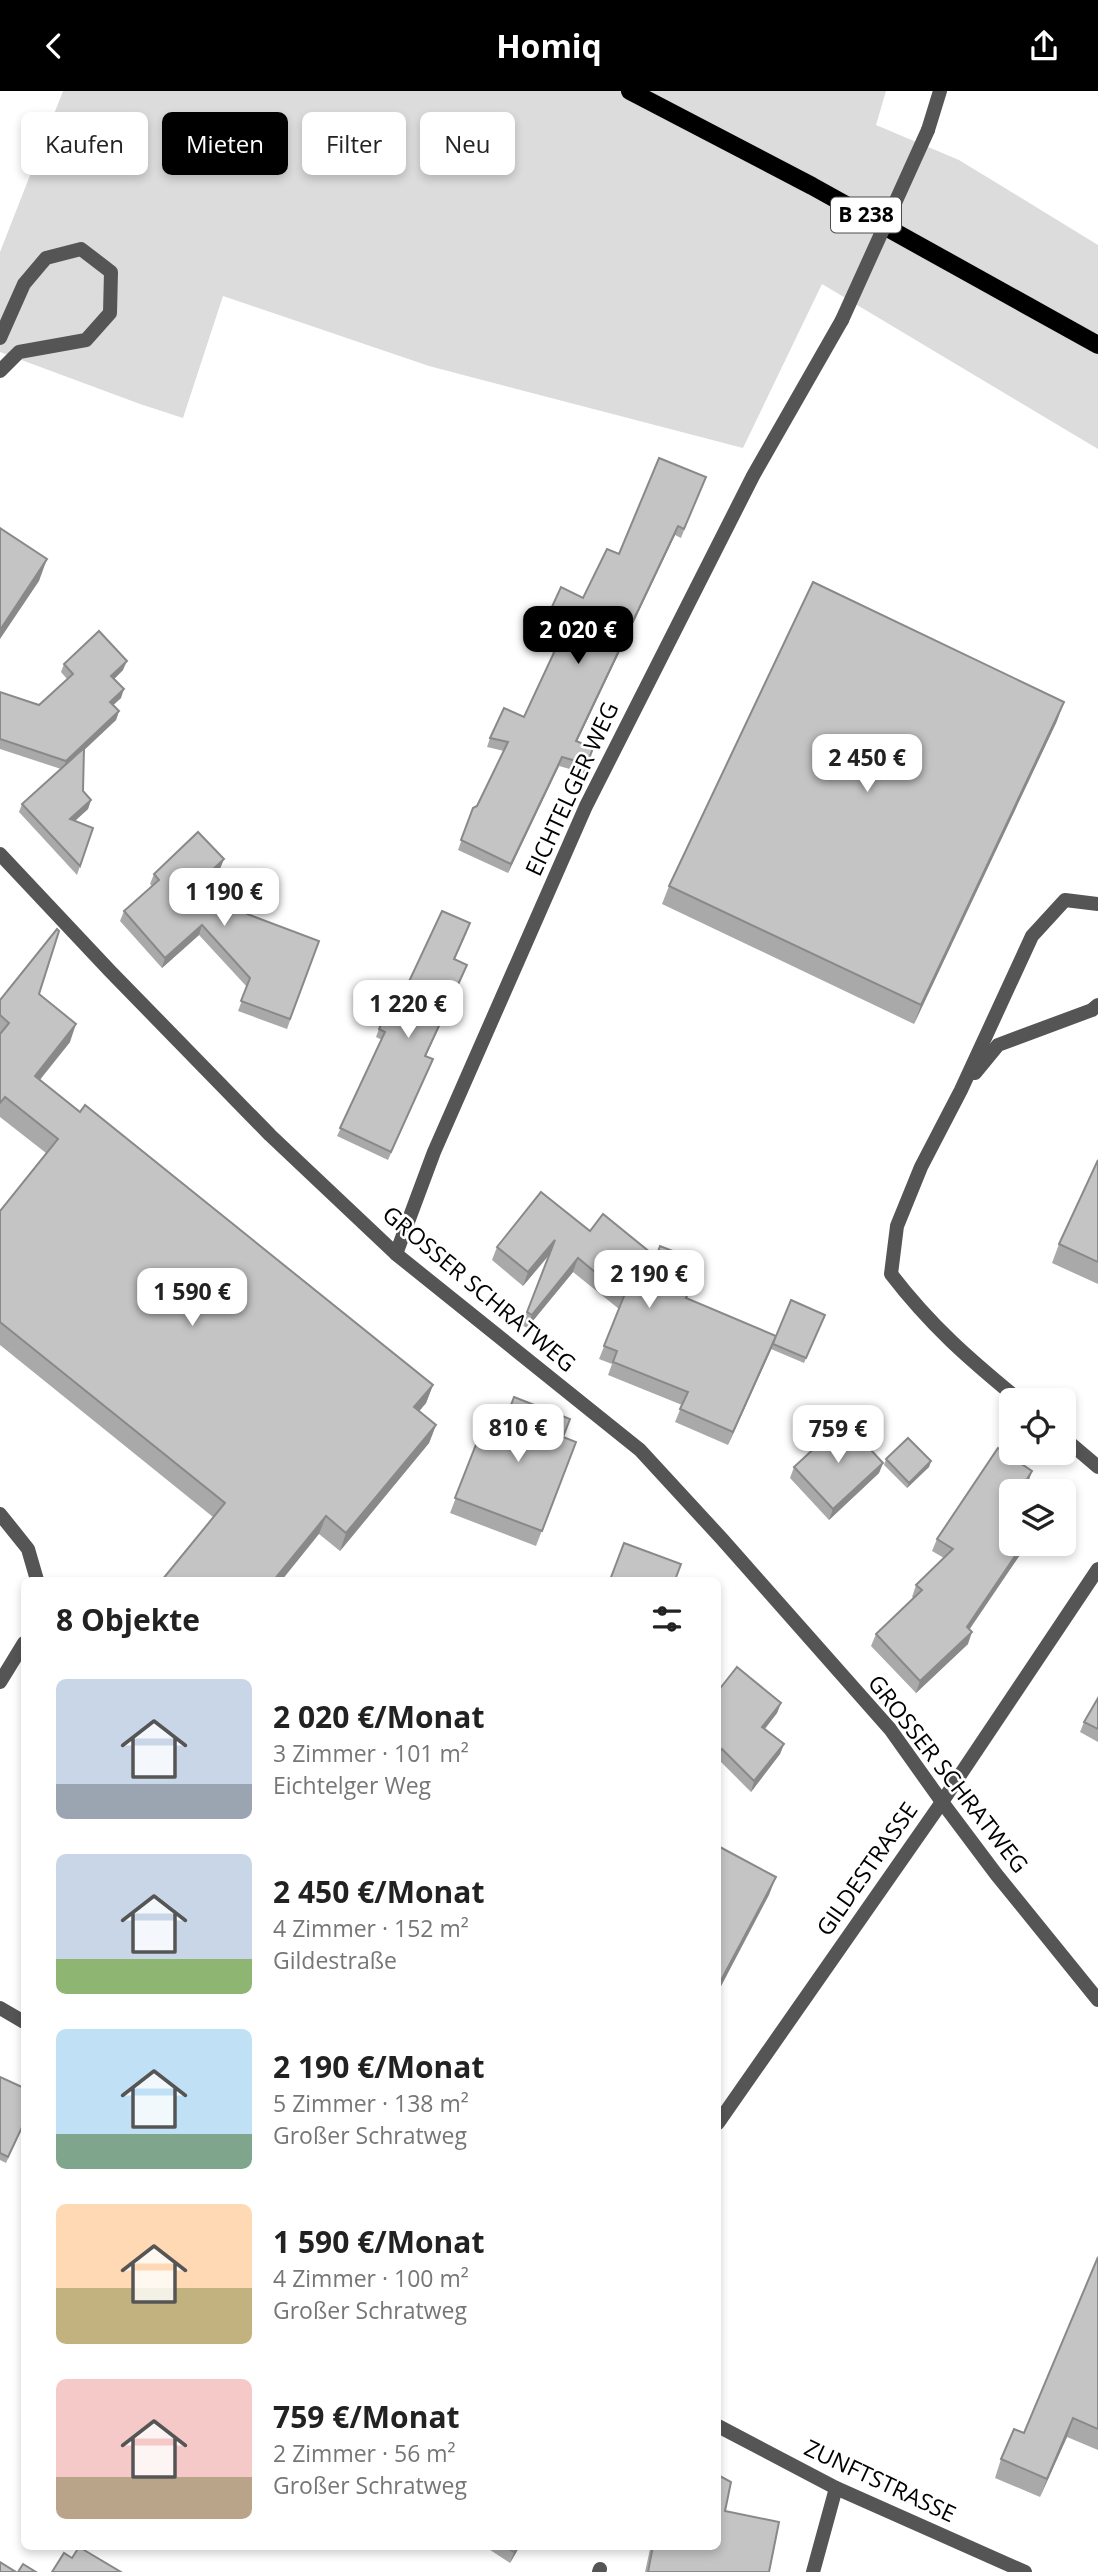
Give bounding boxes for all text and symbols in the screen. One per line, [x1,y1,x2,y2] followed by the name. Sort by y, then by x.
[496,24,602,67] text: Homiq
[35,27,73,65] icon: back
[1025,27,1063,65] icon: share
[21,112,148,175] chip: Kaufen
[162,112,288,175] chip: Mieten
[302,112,406,175] chip: Filter
[420,112,515,175] chip: Neu
[831,197,901,233] road number: B 238
[513,607,643,666] pin: 2 020 €
[539,613,617,645] text: 2 020 €
[517,696,625,881] street label: EICHTELGER WEG
[802,735,932,794] pin: 2 450 €
[828,741,906,773] text: 2 450 €
[159,869,289,928] pin: 1 190 €
[185,875,263,907] text: 1 190 €
[343,981,473,1040] pin: 1 220 €
[369,987,447,1019] text: 1 220 €
[376,1198,583,1379] street label: GROSSER SCHRATWEG
[584,1251,714,1310] pin: 2 190 €
[610,1257,688,1289] text: 2 190 €
[127,1269,257,1328] pin: 1 590 €
[153,1275,231,1307] text: 1 590 €
[999,1388,1076,1556] map controls
[999,1388,1076,1465] button: locate
[469,1405,567,1464] pin: 810 €
[789,1405,887,1465] pin: 759 €
[489,1411,547,1443] text: 810 €
[809,1412,867,1444] text: 759 €
[999,1479,1076,1556] button: layers
[56,1599,200,1640] text: 8 Objekte
[648,1600,686,1638] icon: filters
[861,1668,1036,1879] street label: GROSSER SCHRATWEG
[273,1696,484,1737] text: 2 020 €/Monat
[112,1707,196,1791] icon: home
[273,1737,469,1769] text: 3 Zimmer · 101 m²
[273,1769,431,1801] text: Eichtelger Weg
[808,1795,924,1942] street label: GILDESTRASSE
[273,1871,484,1912] text: 2 450 €/Monat
[112,1882,196,1966] icon: home
[273,1912,469,1944] text: 4 Zimmer · 152 m²
[273,1944,397,1976] text: Gildestraße
[273,2046,484,2087] text: 2 190 €/Monat
[112,2057,196,2141] icon: home
[273,2087,469,2119] text: 5 Zimmer · 138 m²
[273,2119,467,2151] text: Großer Schratweg
[273,2221,484,2262] text: 1 590 €/Monat
[112,2232,196,2316] icon: home
[273,2262,469,2294] text: 4 Zimmer · 100 m²
[273,2294,467,2326] text: Großer Schratweg
[273,2396,460,2437] text: 759 €/Monat
[112,2407,196,2491] icon: home
[799,2431,961,2529] street label: ZUNFTSTRASSE
[273,2437,456,2469] text: 2 Zimmer · 56 m²
[273,2469,467,2501] text: Großer Schratweg

